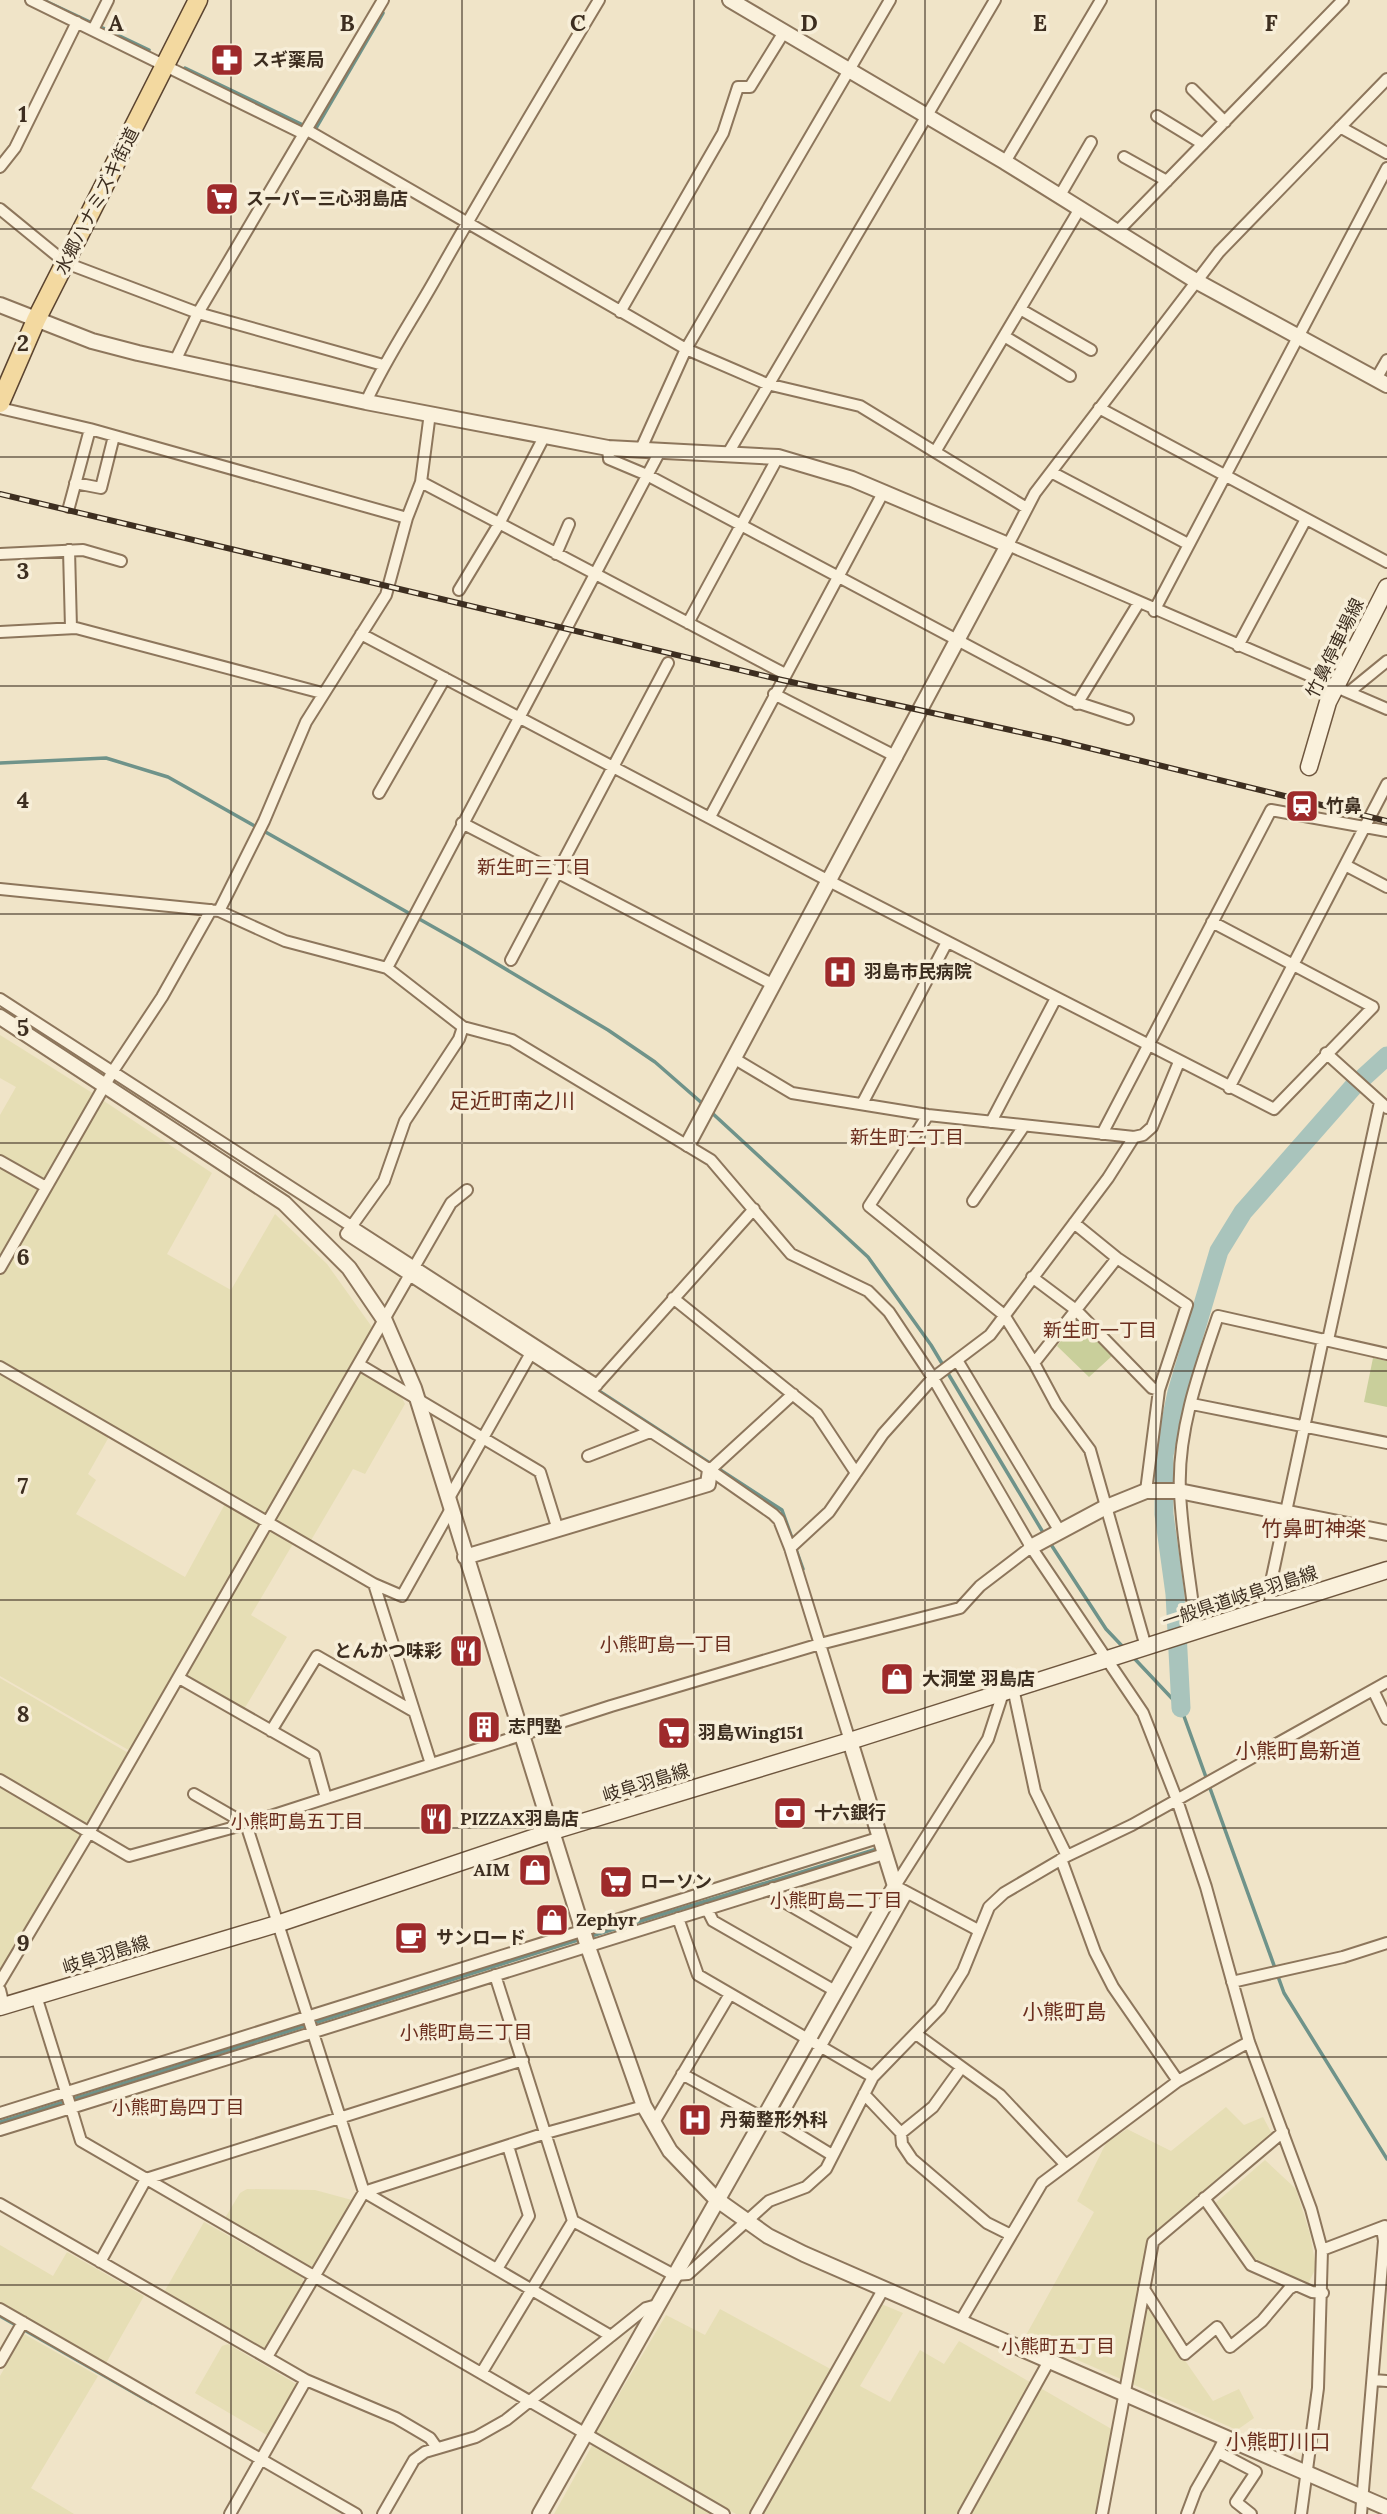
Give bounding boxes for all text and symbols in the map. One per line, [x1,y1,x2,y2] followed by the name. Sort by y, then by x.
[108,8,124,37] text: A
[339,8,355,37] text: B
[570,8,586,37] text: C
[800,8,818,37] text: D
[1033,8,1047,37] text: E
[1264,8,1278,37] text: F
[208,41,246,79] pharmacy icon: スギ薬局
[252,48,324,71] place label: スギ薬局
[18,99,28,128] text: 1
[50,123,144,278] street label: 水郷ハナミズキ街道
[203,180,241,218] supermarket icon: スーパー三心羽島店
[246,187,408,210] place label: スーパー三心羽島店
[17,328,29,357] text: 2
[17,556,29,585] text: 3
[1301,594,1369,701] street label: 竹鼻停車場線
[17,785,29,814] text: 4
[1283,787,1321,825] station icon: 竹鼻
[1326,794,1362,817] place label: 竹鼻
[477,855,591,879] district label: 新生町三丁目
[821,953,859,991] hospital icon: 羽島市民病院
[864,960,972,983] place label: 羽島市民病院
[17,1013,29,1042] text: 5
[449,1087,575,1114] district label: 足近町南之川
[850,1125,964,1149] district label: 新生町二丁目
[16,1242,30,1271] text: 6
[1043,1318,1157,1342] district label: 新生町一丁目
[18,1471,29,1500] text: 7
[1262,1515,1367,1542] district label: 竹鼻町神楽
[1159,1561,1320,1632] street label: 一般県道岐阜羽島線
[447,1632,485,1670] restaurant icon: とんかつ味彩
[599,1632,733,1656] district label: 小熊町島一丁目
[334,1639,442,1662] place label: とんかつ味彩
[878,1660,916,1698] shop icon: 大洞堂 羽島店
[922,1667,1035,1690] place label: 大洞堂 羽島店
[16,1699,30,1728] text: 8
[465,1708,503,1746] building icon: 志門塾
[655,1714,693,1752] supermarket icon: 羽島Wing151
[508,1715,562,1738] place label: 志門塾
[698,1721,804,1744] place label: 羽島Wing151
[1235,1737,1361,1764] district label: 小熊町島新道
[599,1758,692,1807] street label: 岐阜羽島線
[771,1794,809,1832] bank icon: 十六銀行
[417,1800,455,1838] restaurant icon: PIZZAX羽島店
[814,1801,886,1824] place label: 十六銀行
[460,1807,579,1830] place label: PIZZAX羽島店
[230,1809,364,1833] district label: 小熊町島五丁目
[516,1851,554,1889] shop icon: AIM
[474,1858,510,1881] place label: AIM
[597,1863,635,1901] supermarket icon: ローソン
[640,1870,712,1893] place label: ローソン
[769,1888,903,1912] district label: 小熊町島二丁目
[533,1901,571,1939] shop icon: Zephyr
[576,1908,637,1931] place label: Zephyr
[392,1919,430,1957] cafe icon: サンロード
[436,1926,526,1949] place label: サンロード
[16,1928,30,1957] text: 9
[59,1930,152,1979] street label: 岐阜羽島線
[1022,1998,1106,2025] district label: 小熊町島
[399,2020,533,2044] district label: 小熊町島三丁目
[111,2095,245,2119] district label: 小熊町島四丁目
[676,2101,714,2139] hospital icon: 丹菊整形外科
[720,2108,828,2131] place label: 丹菊整形外科
[1001,2334,1115,2358] district label: 小熊町五丁目
[1226,2428,1331,2455] district label: 小熊町川口

